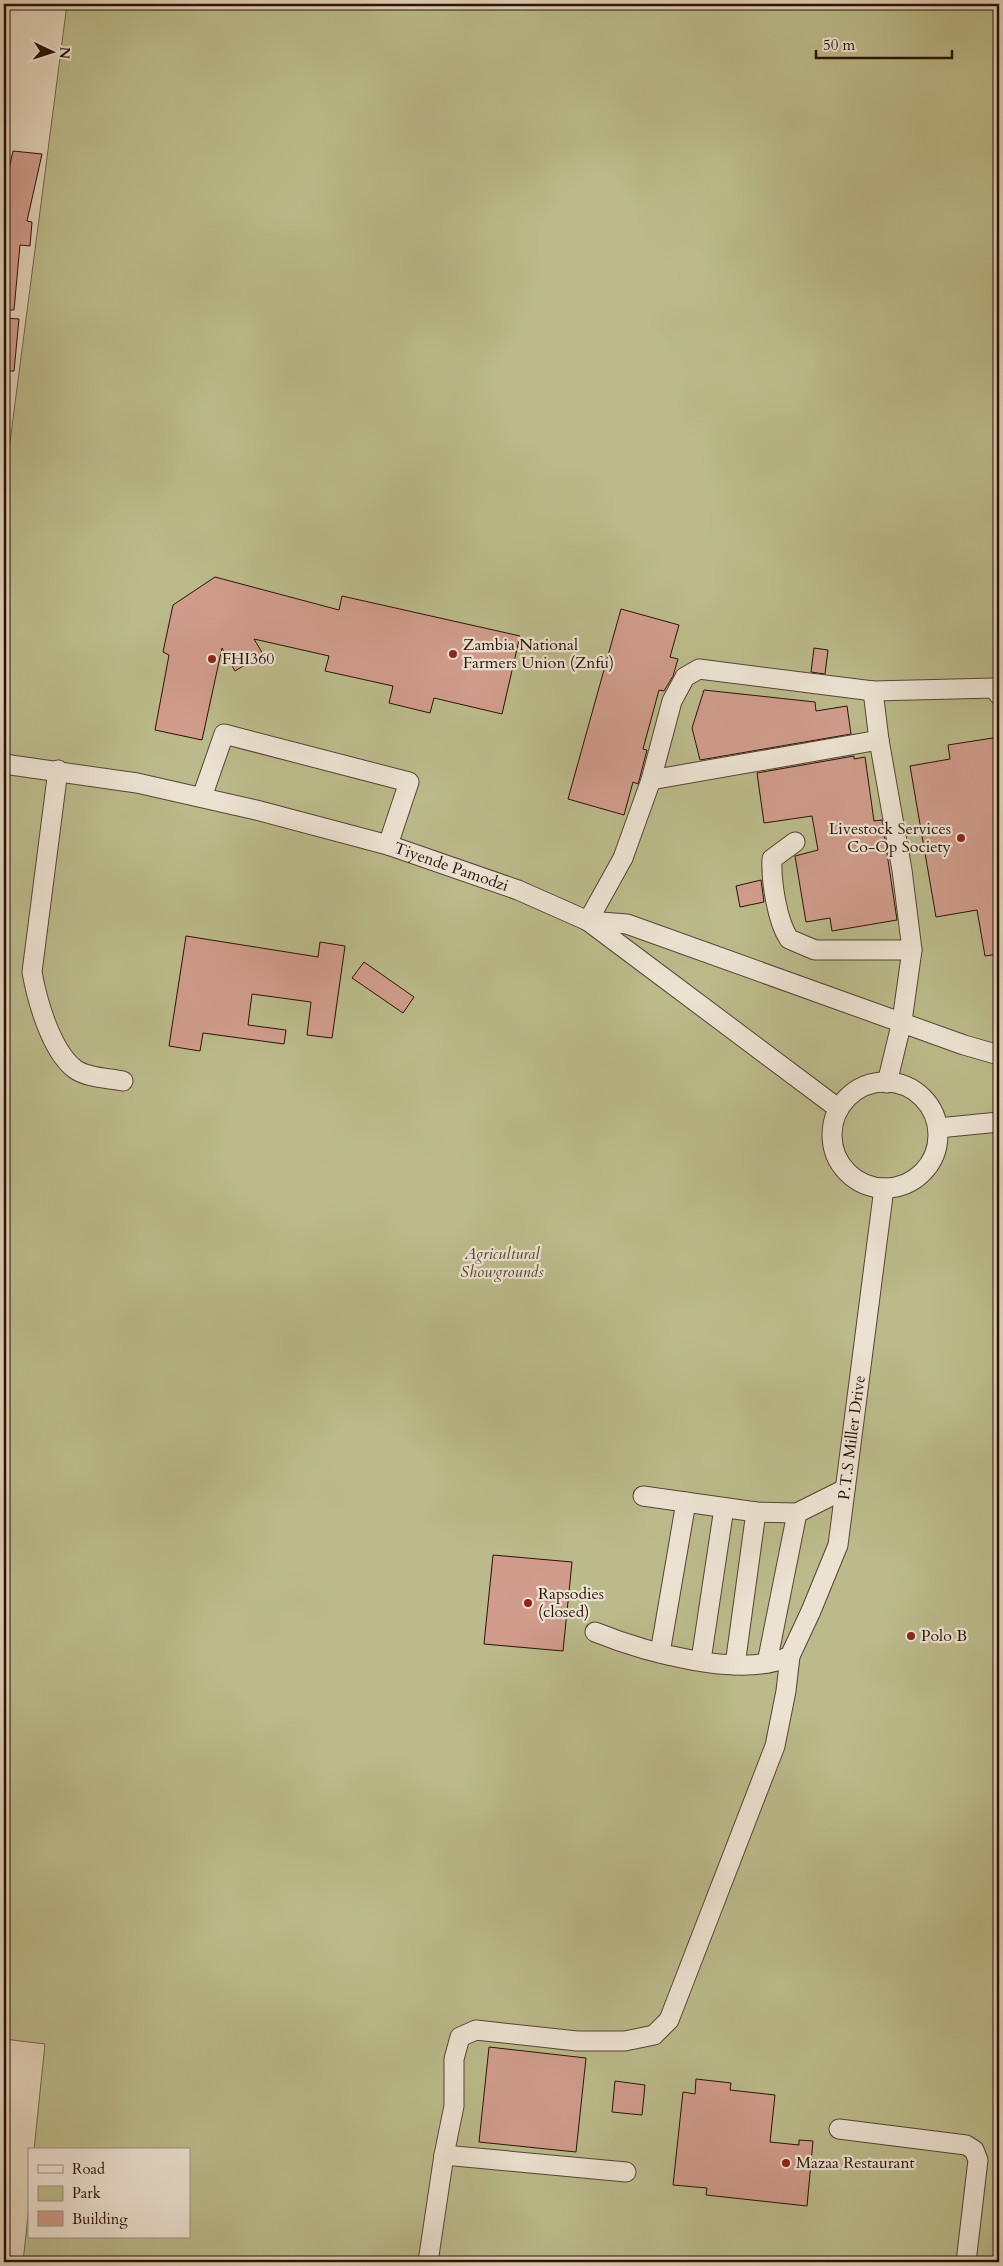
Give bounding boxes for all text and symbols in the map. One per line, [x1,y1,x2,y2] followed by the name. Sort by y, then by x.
[28,28,78,78] north arrow
[816,28,952,60] scale bar
[823,35,855,55] text: 50 m
[55,46,74,60] text: N
[463,634,614,674] place label: Zambia National Farmers Union (Znfu)
[222,648,275,670] place label: FHI360
[447,648,459,660] marker: Zambia National Farmers Union (Znfu)
[206,653,218,665] marker: FHI360
[829,818,952,858] place label: Livestock Services Co-Op Society
[955,832,967,844] marker: Livestock Services Co-Op Society
[391,837,512,897] street label: Tiyende Pamodzi
[460,1243,544,1283] park label: Agricultural Showgrounds
[833,1374,871,1501] street label: P.T.S Miller Drive
[538,1583,604,1623] place label: Rapsodies (closed)
[522,1597,534,1609] marker: Rapsodies (closed)
[921,1625,967,1647] place label: Polo B
[905,1630,917,1642] marker: Polo B
[28,2148,190,2238] legend
[796,2152,915,2174] place label: Mazaa Restaurant
[780,2157,792,2169] marker: Mazaa Restaurant
[72,2159,105,2179] text: Road
[72,2183,101,2203] text: Park
[72,2209,128,2229] text: Building

